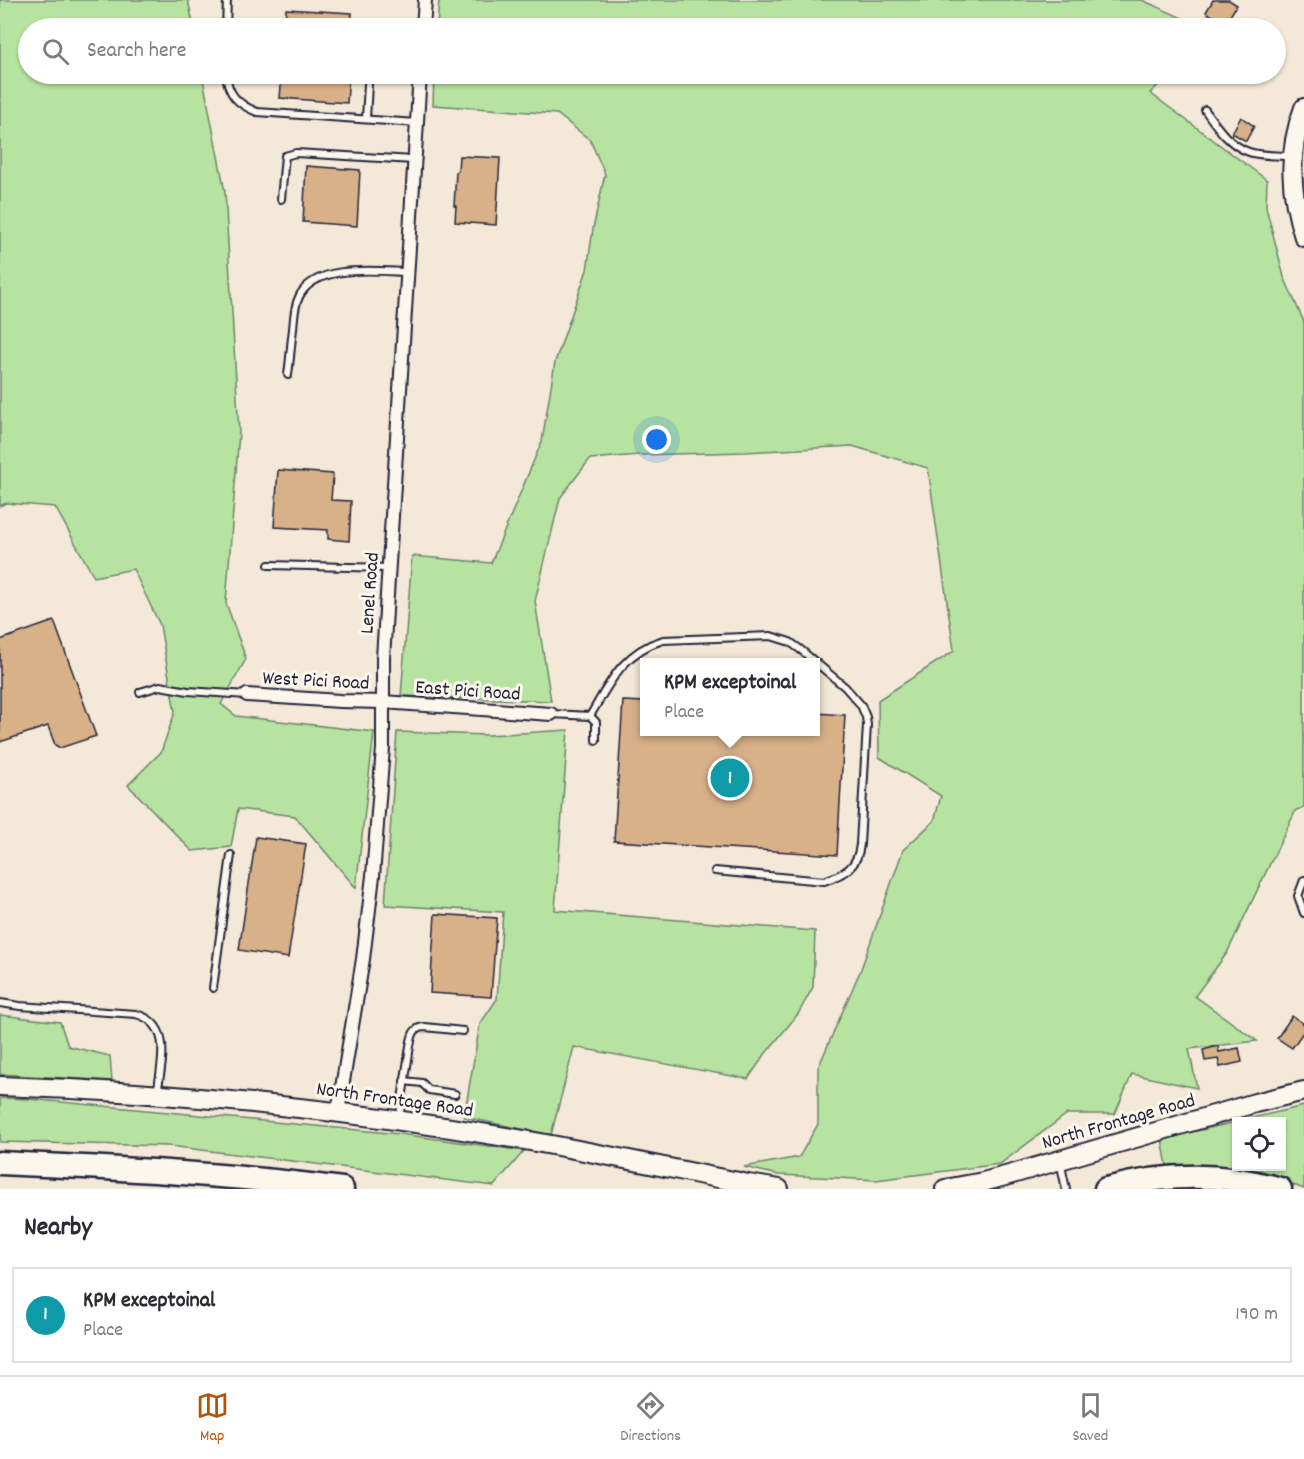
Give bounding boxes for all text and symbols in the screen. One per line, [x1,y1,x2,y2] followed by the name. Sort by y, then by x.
[18,18,1286,84] search box
[39,35,72,68] icon: search
[87,36,186,67] text: Search here
[642,425,671,454] your location
[354,551,388,635] street label: Lenel Road
[640,658,820,736] popup
[262,665,370,699] street label: West Pici Road
[664,668,796,699] text: KPM exceptoinal
[414,674,521,710] street label: East Pici Road
[664,699,704,727] text: Place
[710,756,750,800] pin: 1
[314,1076,475,1126] street label: North Frontage Road
[1039,1088,1199,1158] street label: North Frontage Road
[1232,1117,1286,1171] map controls
[1232,1117,1286,1171] button: locate
[24,1210,92,1247] text: Nearby
[83,1286,215,1317] text: KPM exceptoinal
[43,1301,48,1329] text: 1
[1235,1301,1278,1329] text: 190 m
[83,1317,123,1345] text: Place
[196,1389,229,1448] tab: Map
[620,1389,681,1448] tab: Directions
[1072,1389,1108,1448] tab: Saved

